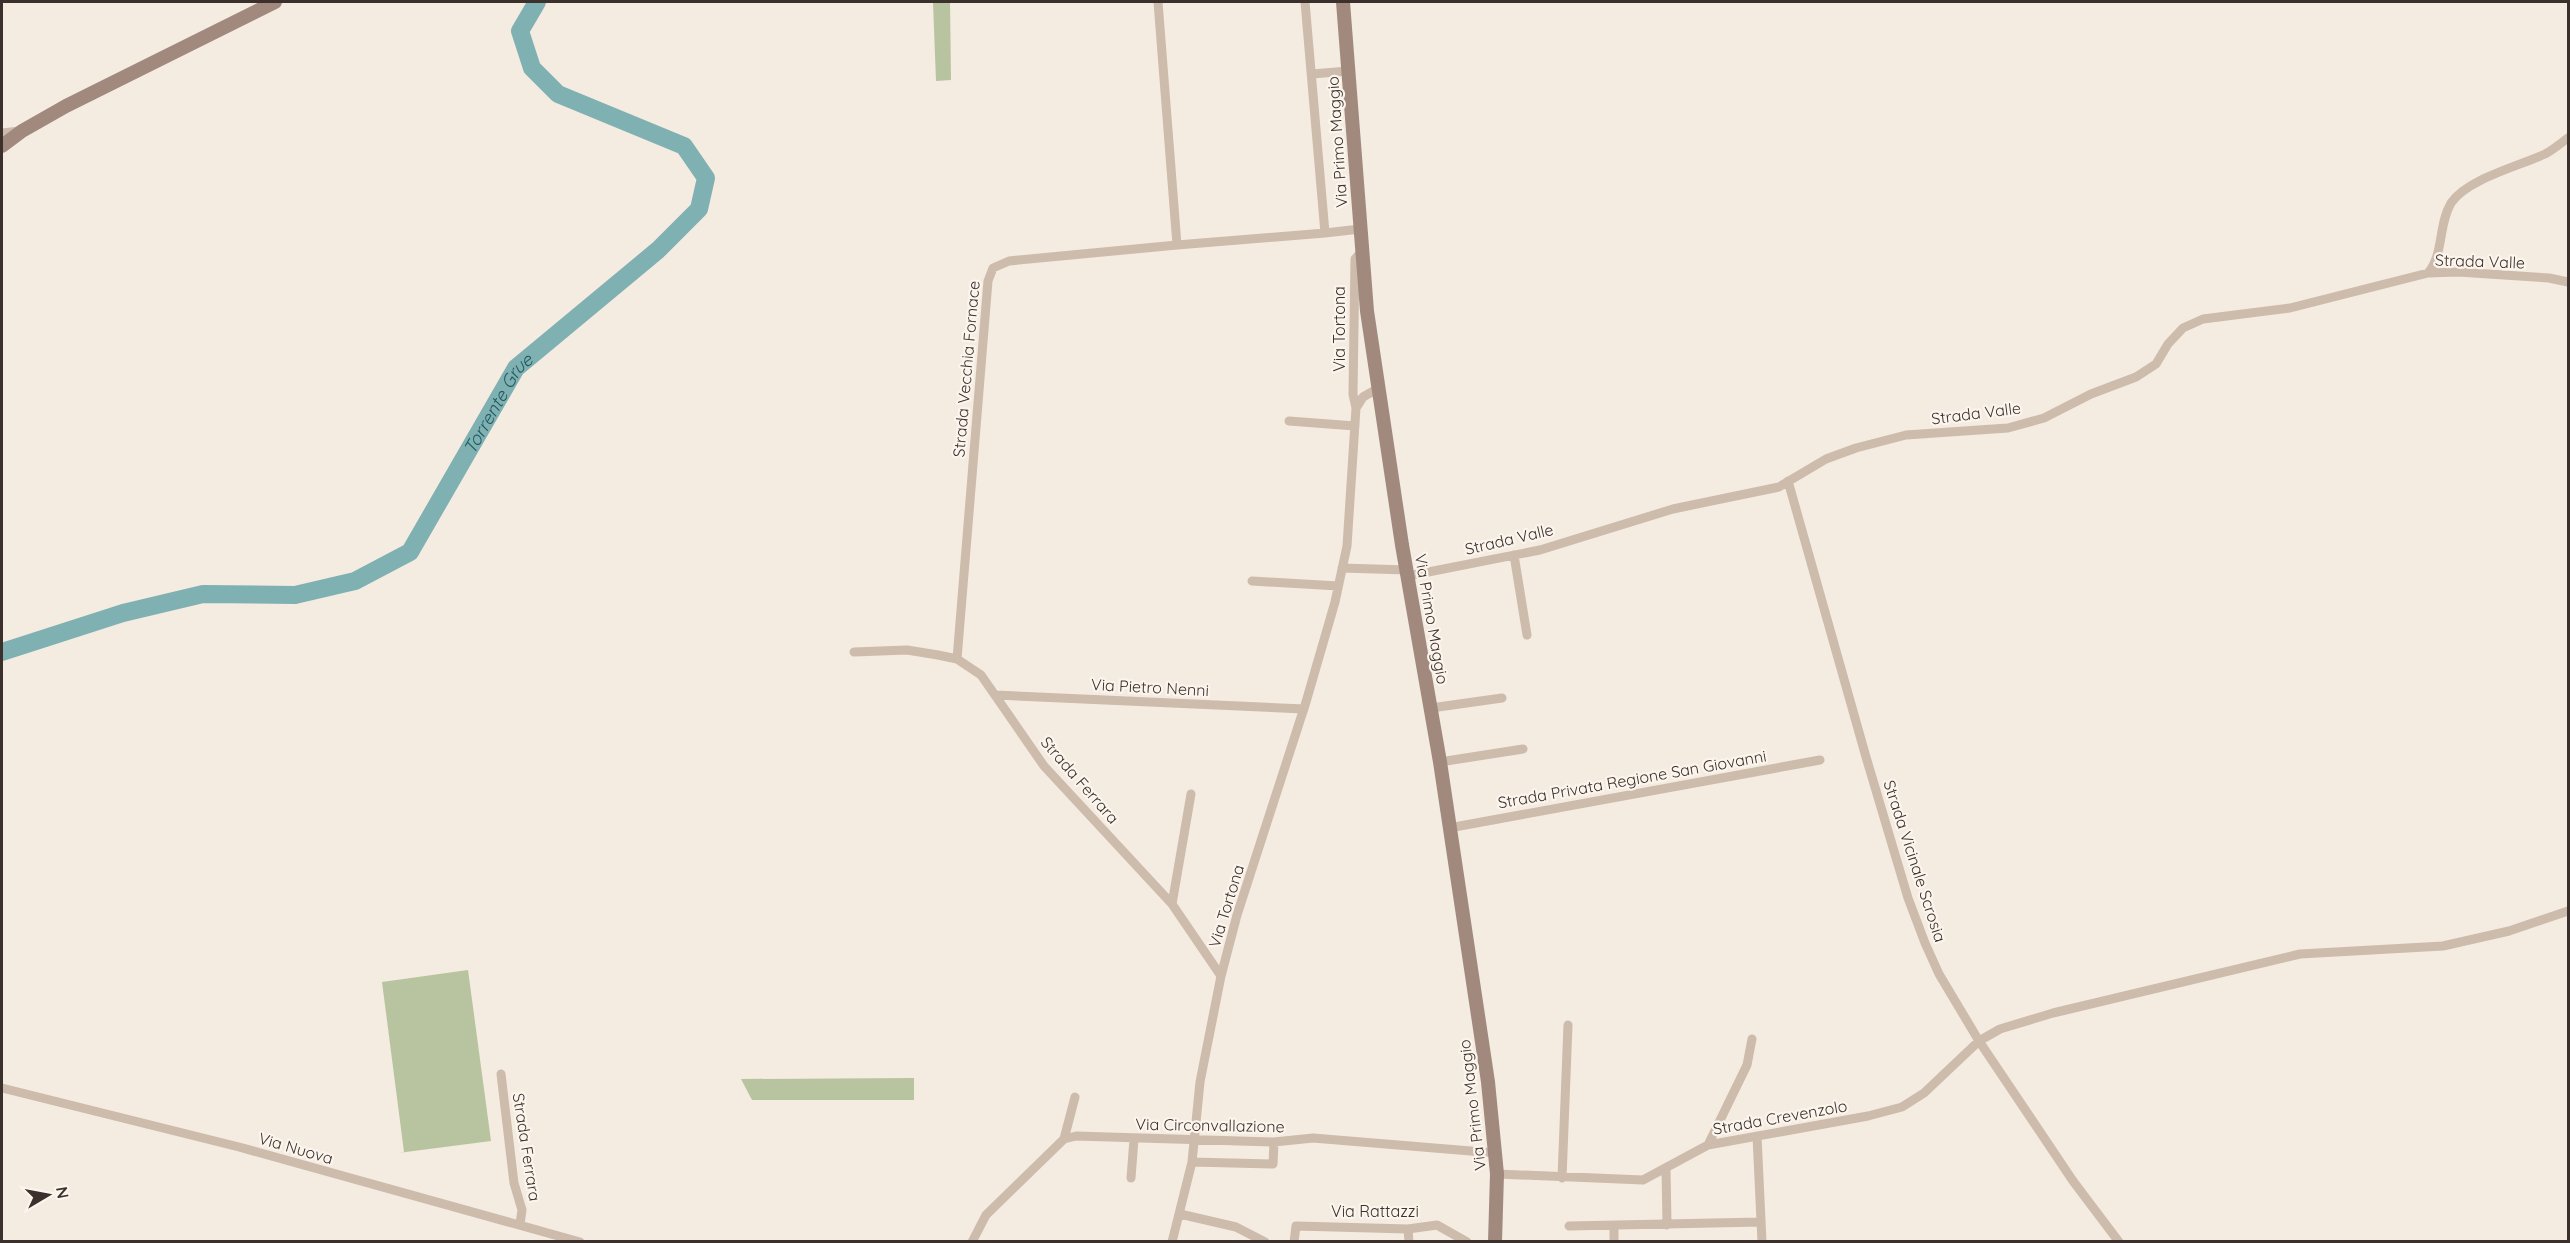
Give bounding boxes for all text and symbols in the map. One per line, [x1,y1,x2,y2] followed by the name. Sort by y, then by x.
[1322,76,1352,208] street label: Via Primo Maggio
[2435,249,2525,273] street label: Strada Valle
[948,280,984,458] street label: Strada Vecchia Fornace
[1329,286,1349,372] street label: Via Tortona
[458,347,538,458] water label: Torrente Grue
[1930,398,2022,428] street label: Strada Valle
[1463,519,1555,559] street label: Strada Valle
[1411,552,1453,686] street label: Via Primo Maggio
[1091,674,1209,700] street label: Via Pietro Nenni
[1037,732,1123,828] street label: Strada Ferrara
[1496,746,1768,812] street label: Strada Privata Regione San Giovanni
[1879,778,1951,944] street label: Strada Vicinale Scrosia
[1204,862,1248,950] street label: Via Tortona
[1454,1038,1490,1172] street label: Via Primo Maggio
[509,1092,545,1202] street label: Strada Ferrara
[1711,1095,1849,1139] street label: Strada Crevenzolo
[1135,1114,1285,1136] street label: Via Circonvallazione
[256,1128,336,1168] street label: Via Nuova
[18,1165,78,1225] north arrow
[52,1185,74,1200] text: N
[1331,1201,1419,1221] street label: Via Rattazzi

